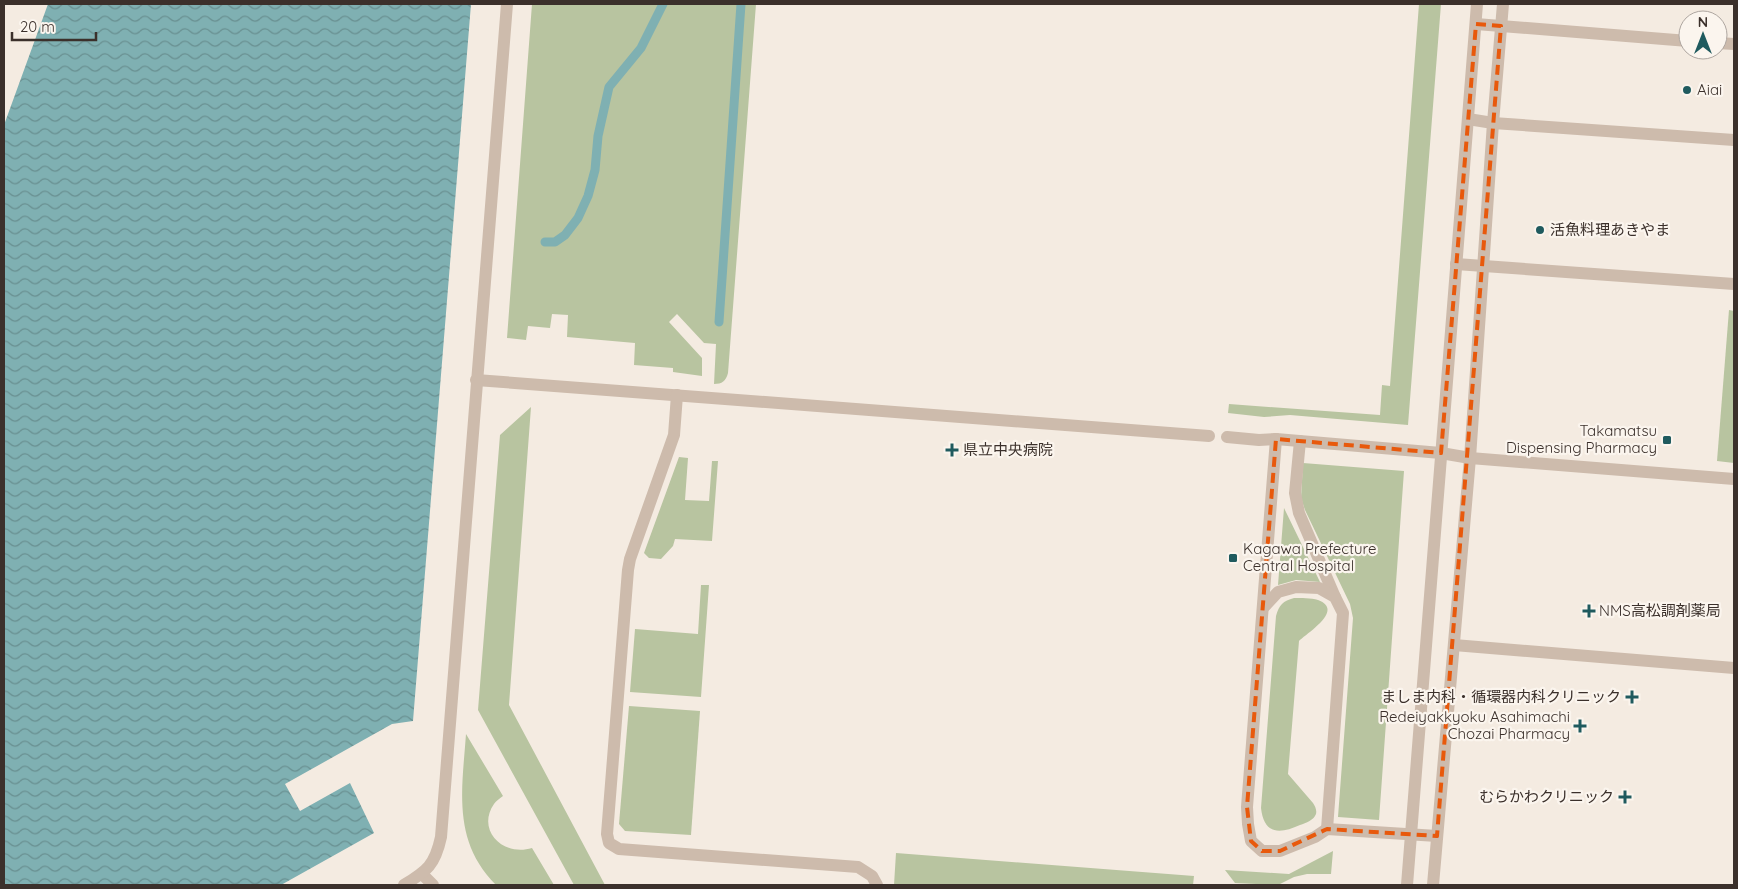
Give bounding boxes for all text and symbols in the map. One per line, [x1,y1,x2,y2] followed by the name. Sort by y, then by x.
[12,10,96,42] scale bar
[1678,10,1728,60] north arrow
[1698,13,1708,31] text: N
[20,17,55,36] text: 20 m
[1697,80,1722,99] place label: Aiai
[1681,84,1693,96] marker: Aiai
[1550,220,1670,239] place label: 活魚料理あきやま
[1534,224,1546,236] marker: 活魚料理あきやま
[1506,421,1657,457] place label: Takamatsu Dispensing Pharmacy
[1661,434,1673,446] marker: Takamatsu Dispensing Pharmacy
[963,440,1053,459] place label: 県立中央病院
[945,443,959,457] marker: 県立中央病院
[1243,539,1377,575] place label: Kagawa Prefecture Central Hospital
[1227,552,1239,564] marker: Kagawa Prefecture Central Hospital
[1599,601,1721,620] place label: NMS高松調剤薬局
[1583,605,1595,617] marker: NMS高松調剤薬局
[1381,687,1621,706] place label: ましま内科・循環器内科クリニック
[1625,690,1639,704] marker: ましま内科・循環器内科クリニック
[1379,707,1570,743] place label: Redeiyakkyoku Asahimachi Chozai Pharmacy
[1574,720,1586,732] marker: Redeiyakkyoku Asahimachi Chozai Pharmacy
[1479,787,1614,806] place label: むらかわクリニック
[1618,790,1632,804] marker: むらかわクリニック

